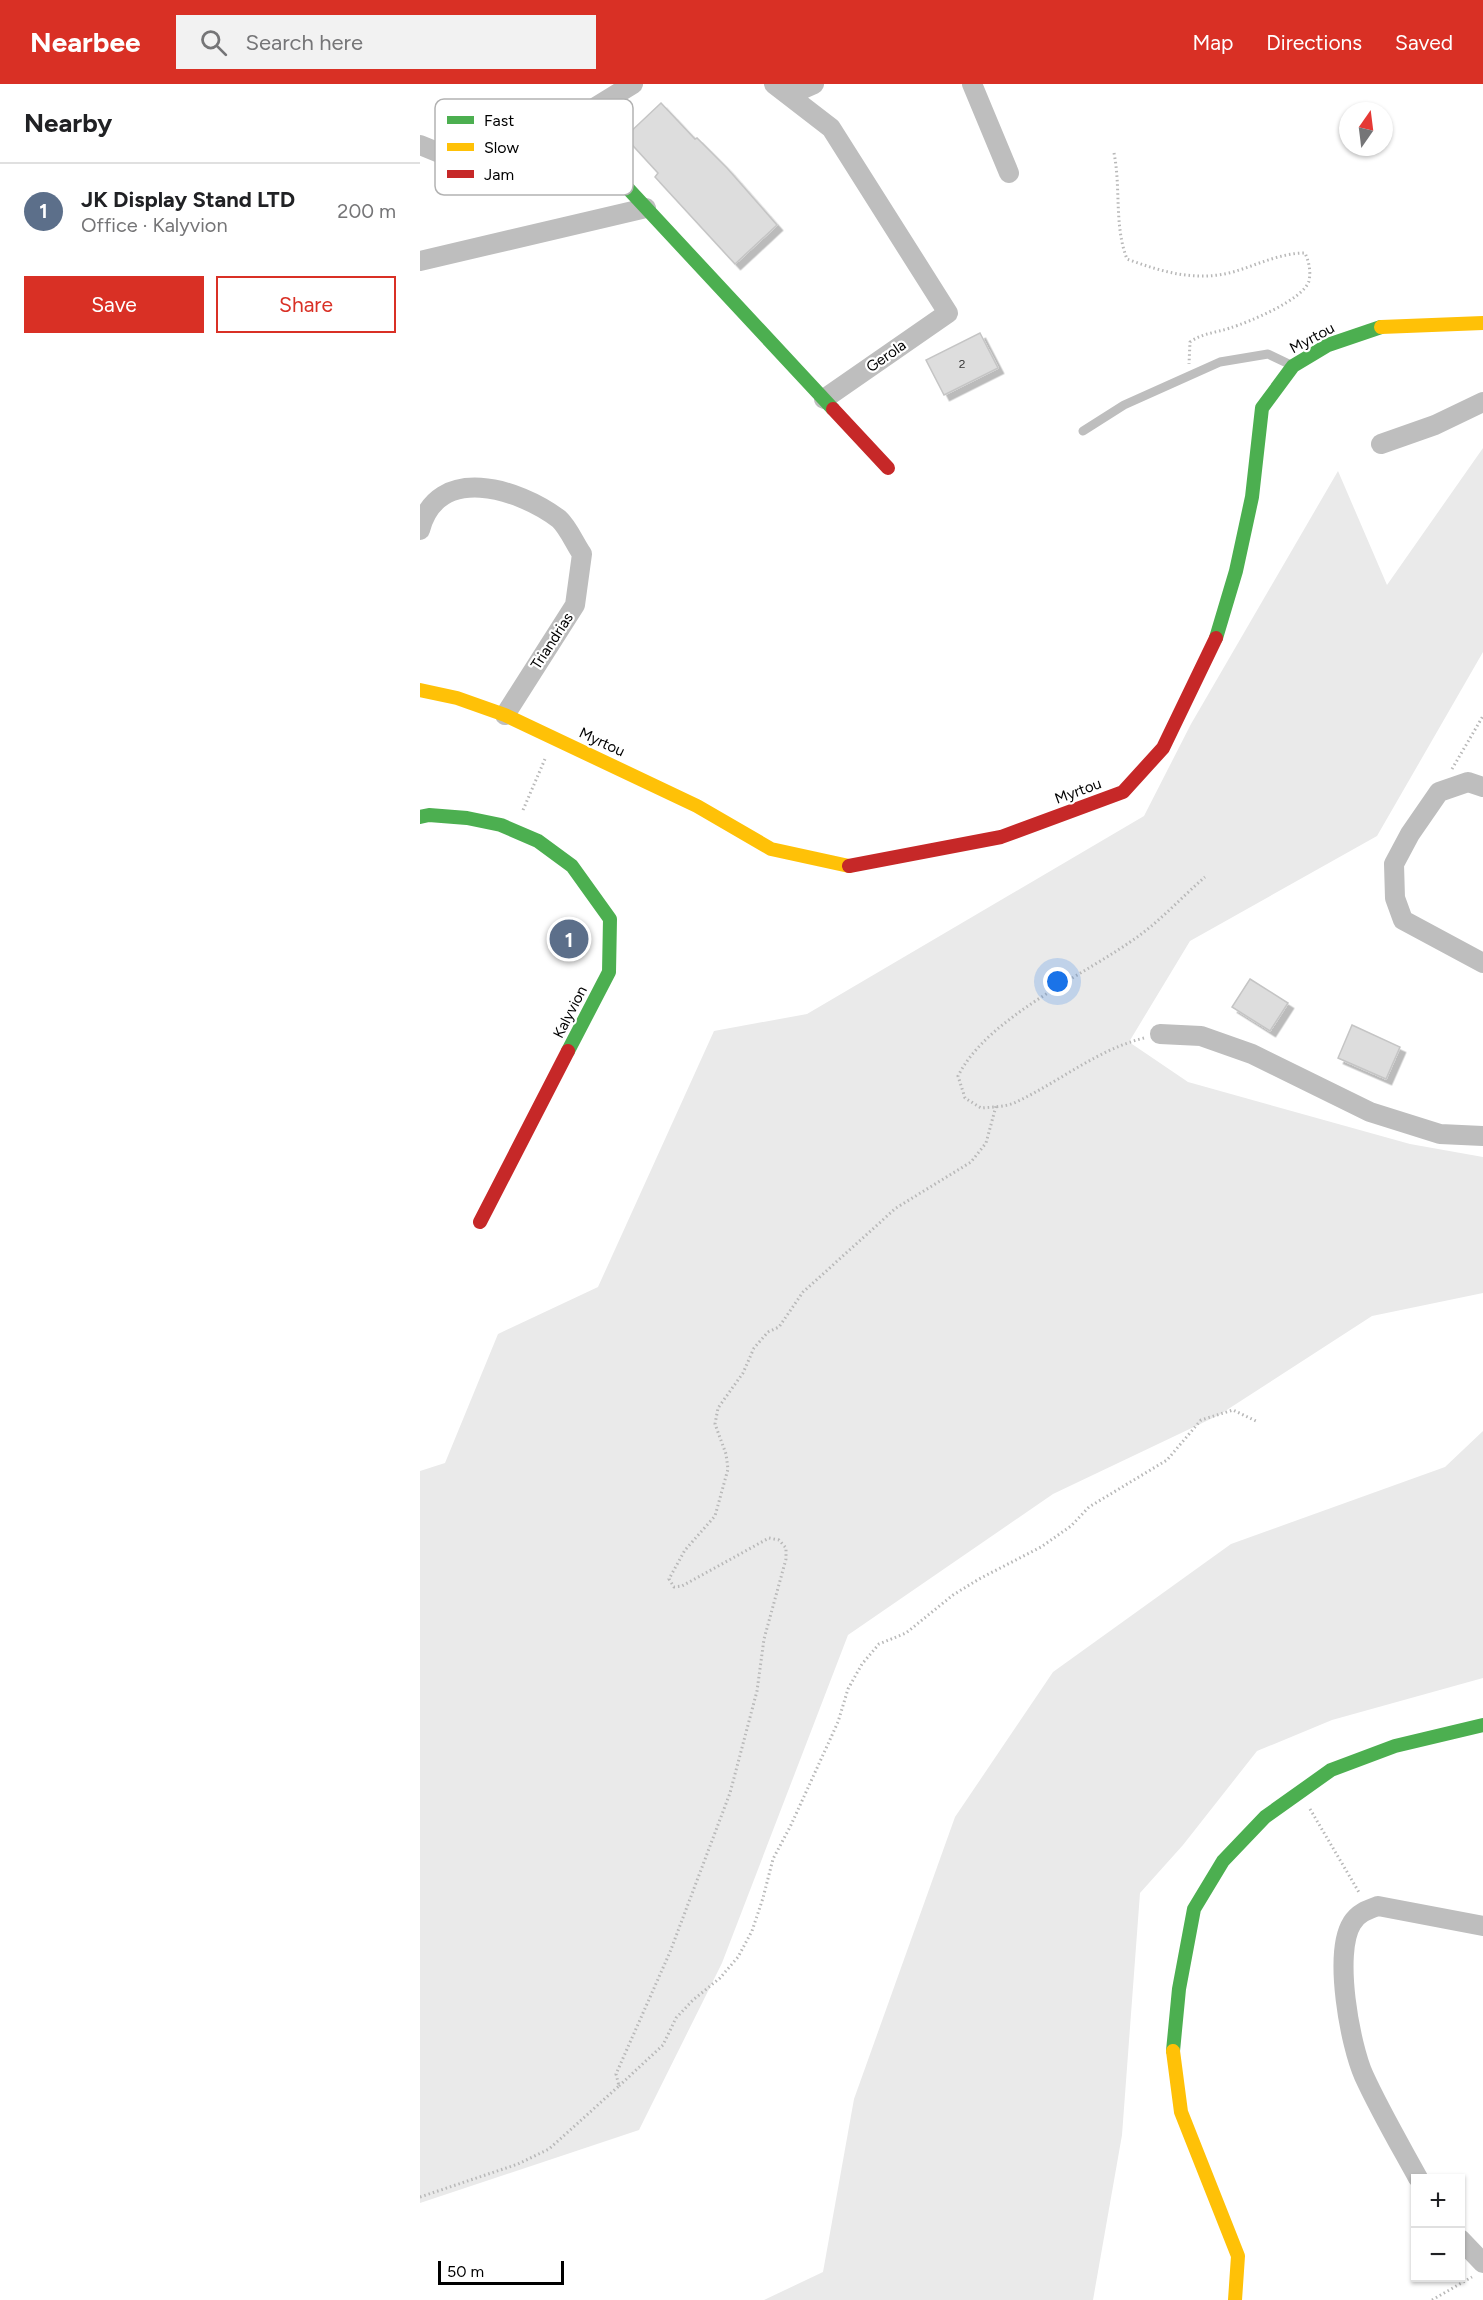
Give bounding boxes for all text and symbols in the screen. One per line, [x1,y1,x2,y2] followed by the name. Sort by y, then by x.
[176,15,596,69] search box
[30,25,140,59] text: Nearbee
[197,26,230,59] icon: search
[245,29,363,56] text: Search here
[1192,30,1233,55] text: Map
[1266,30,1362,55] text: Directions
[1395,30,1453,55] text: Saved
[435,99,633,195] legend
[1339,102,1393,156] north arrow
[24,107,112,139] text: Nearby
[484,111,514,130] text: Fast
[484,138,519,157] text: Slow
[484,165,514,184] text: Jam
[81,186,295,213] text: JK Display Stand LTD
[39,199,48,223] text: 1
[337,199,396,223] text: 200 m
[81,213,228,237] text: Office · Kalyvion
[24,276,204,333] button: Save
[216,276,396,333] button: Share
[1286,319,1338,357] street label: Myrtou
[863,336,909,376] street label: Gerola
[959,357,965,371] house number: 2
[527,609,577,673] street label: Triandrias
[576,724,628,760] street label: Myrtou
[1052,774,1104,808] street label: Myrtou
[550,916,588,962] pin: 1
[1043,967,1072,996] your location
[549,983,591,1041] street label: Kalyvion
[1411,2174,1465,2282] map controls
[1411,2174,1465,2228] button: +
[1411,2228,1465,2282] button: −
[438,2258,564,2286] scale bar
[447,2262,484,2281] text: 50 m

